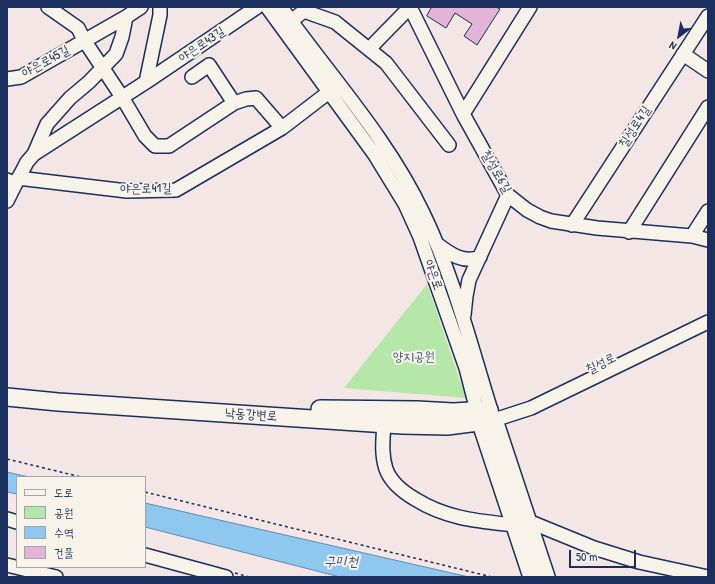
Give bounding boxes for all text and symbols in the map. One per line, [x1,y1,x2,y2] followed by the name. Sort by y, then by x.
[659,16,699,56] north arrow
[176,24,228,66] street label: 야은로43길
[666,39,679,54] text: N
[19,43,73,81] street label: 야은로45길
[616,103,654,151] street label: 칠성로4길
[477,148,515,196] street label: 칠성로6길
[120,181,172,197] street label: 야은로41길
[420,258,446,292] street label: 야은로
[393,350,435,366] park label: 양지공원
[583,350,619,378] street label: 칠성로
[224,405,278,425] street label: 낙동강변로
[16,476,146,568] legend
[54,484,73,501] text: 도로
[54,504,73,521] text: 공원
[54,524,73,541] text: 수역
[571,542,638,568] scale bar
[54,544,73,561] text: 건물
[576,548,597,565] text: 50 m
[324,554,358,570] water label: 구미천

